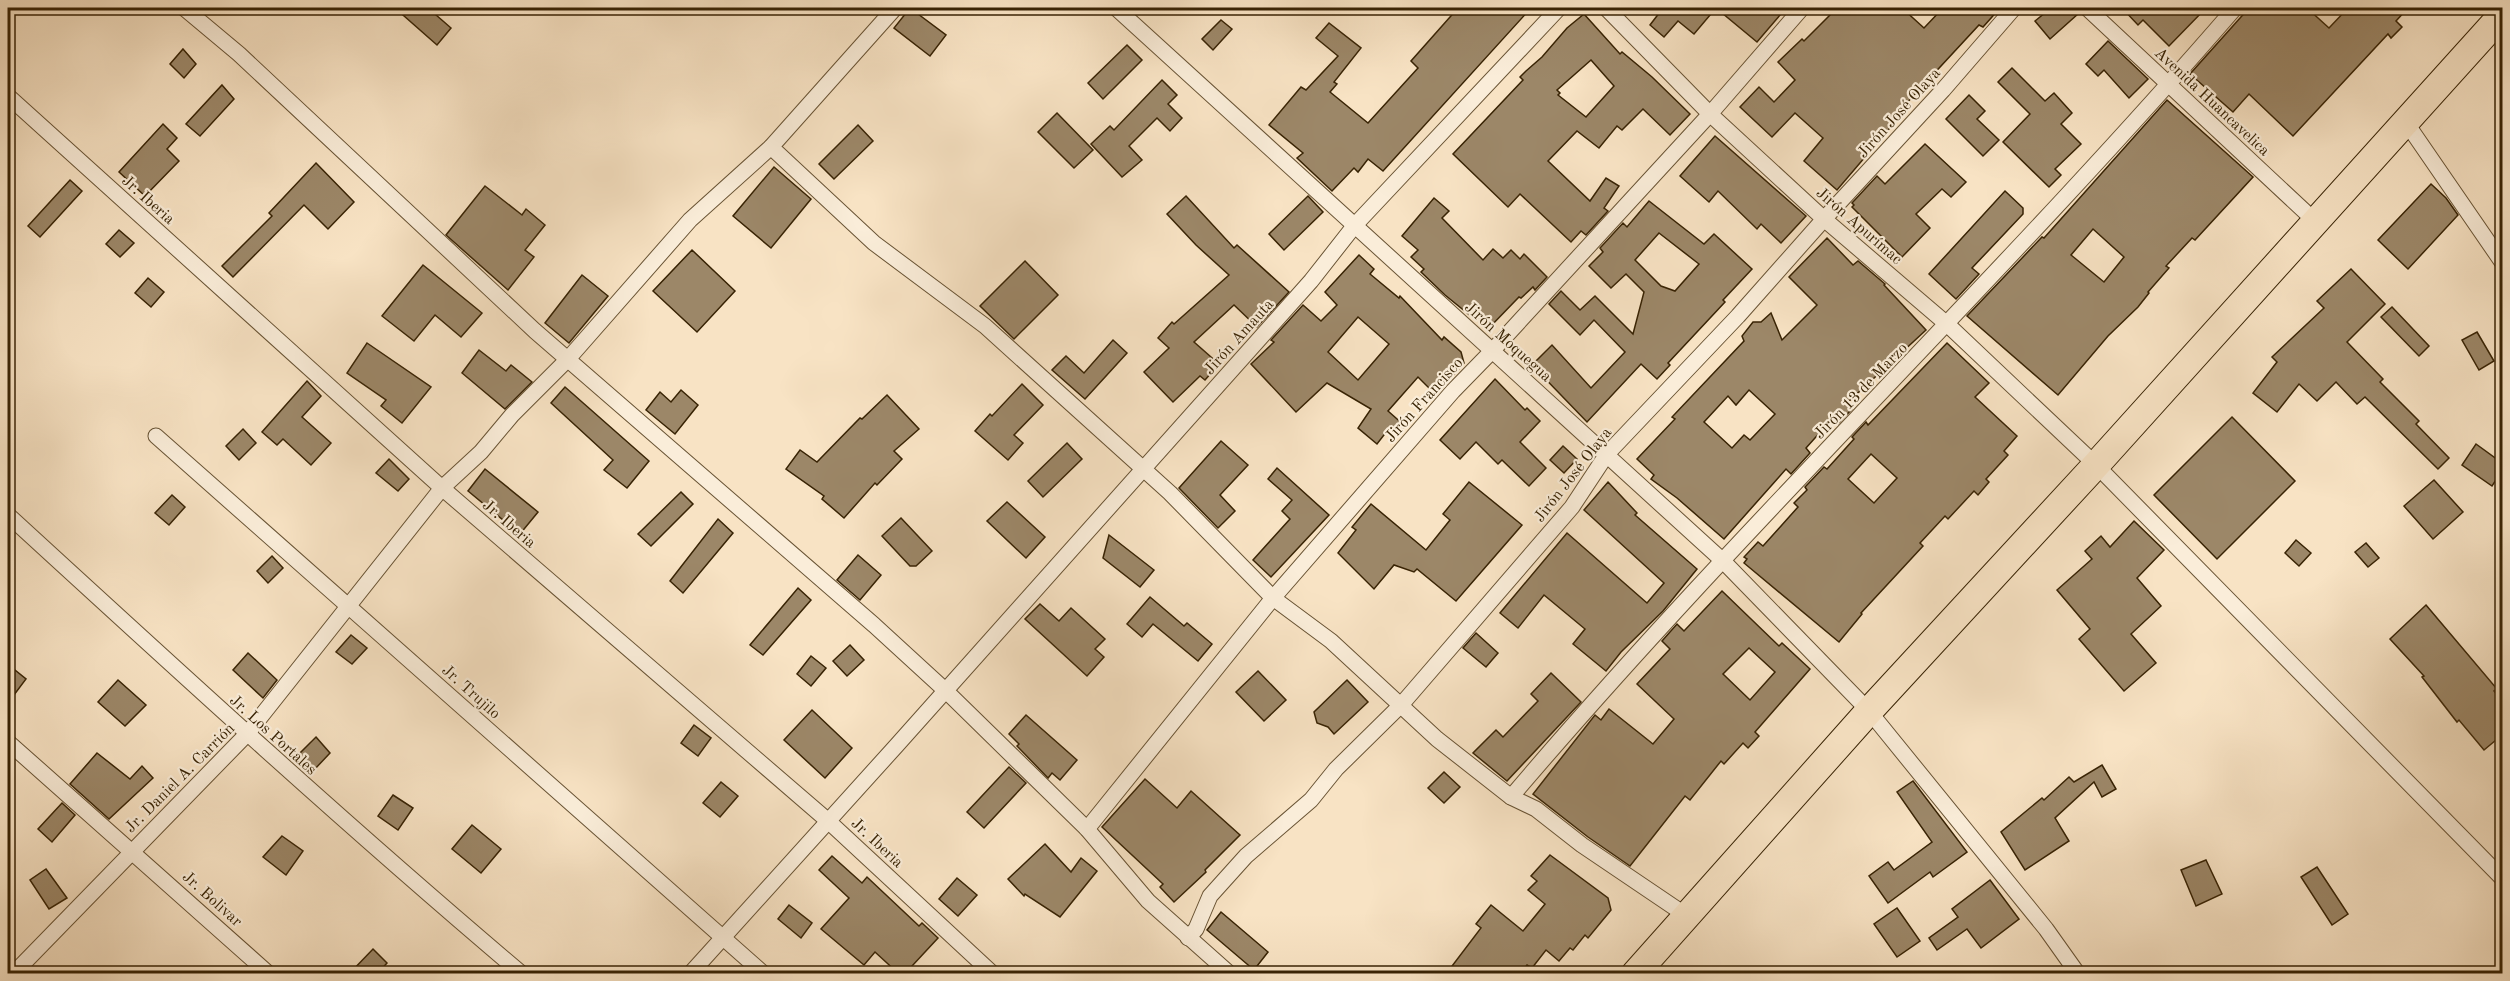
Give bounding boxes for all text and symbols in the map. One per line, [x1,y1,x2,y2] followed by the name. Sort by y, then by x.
[2151,45,2272,160] street label: Avenida Huancavelica
[1855,65,1944,161] street label: Jirón José Olaya
[118,173,177,228] street label: Jr. Iberia
[1813,185,1905,268] street label: Jirón Apurímac
[1202,296,1277,378] street label: Jirón Amauta
[1461,299,1554,386] street label: Jirón Moquegua
[1812,340,1911,443] street label: Jirón 13 de Marzo
[1383,355,1466,446] street label: Jirón Francisco
[1532,425,1615,525] street label: Jirón José Olaya
[479,497,538,552] street label: Jr. Iberia
[438,662,503,723] street label: Jr. Trujilo
[226,692,319,779] street label: Jr. Los Portales
[123,720,238,836] street label: Jr. Daniel A. Carrión
[847,816,906,871] street label: Jr. Iberia
[179,869,245,931] street label: Jr. Bolivar

